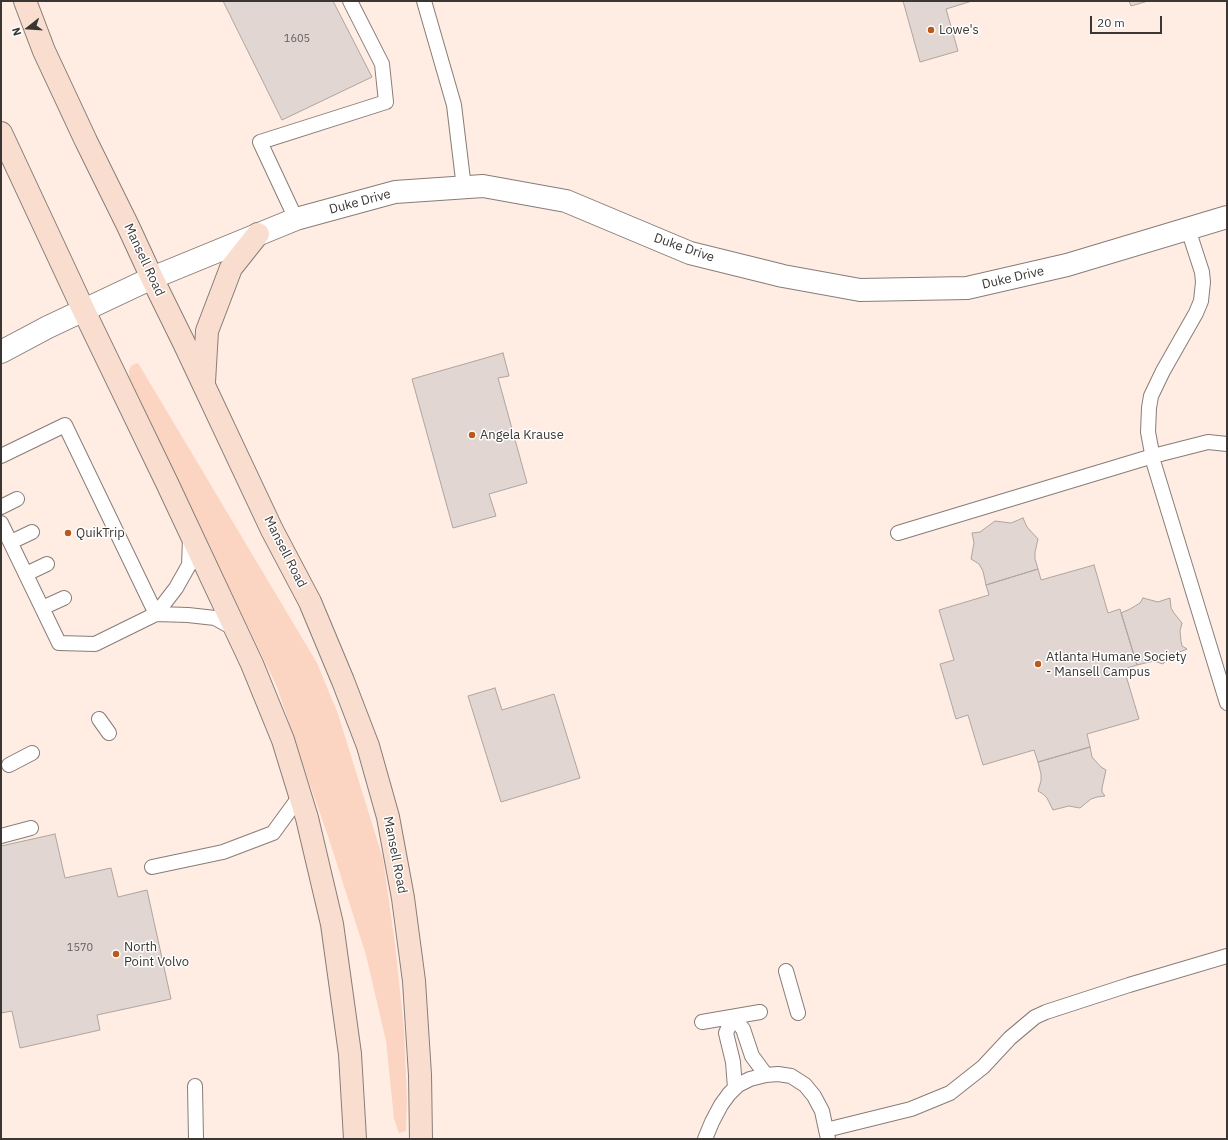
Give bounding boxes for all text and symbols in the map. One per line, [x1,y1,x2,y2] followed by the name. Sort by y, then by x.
[8,8,48,48] north arrow
[1092,8,1164,34] scale bar
[1097,15,1125,30] text: 20 m
[939,22,979,38] place label: Lowe's
[926,25,936,35] marker: Lowe's
[9,26,24,37] text: N
[284,32,310,46] house number: 1605
[327,186,393,218] street label: Duke Drive
[120,221,168,299] street label: Mansell Road
[652,230,716,266] street label: Duke Drive
[980,263,1046,293] street label: Duke Drive
[480,427,564,443] place label: Angela Krause
[467,430,477,440] marker: Angela Krause
[260,514,310,590] street label: Mansell Road
[76,525,125,541] place label: QuikTrip
[63,528,73,538] marker: QuikTrip
[1046,649,1187,680] place label: Atlanta Humane Society - Mansell Campus
[1033,659,1043,669] marker: Atlanta Humane Society - Mansell Campus
[380,815,410,895] street label: Mansell Road
[124,939,189,970] place label: North Point Volvo
[67,941,93,955] house number: 1570
[111,949,121,959] marker: North Point Volvo

